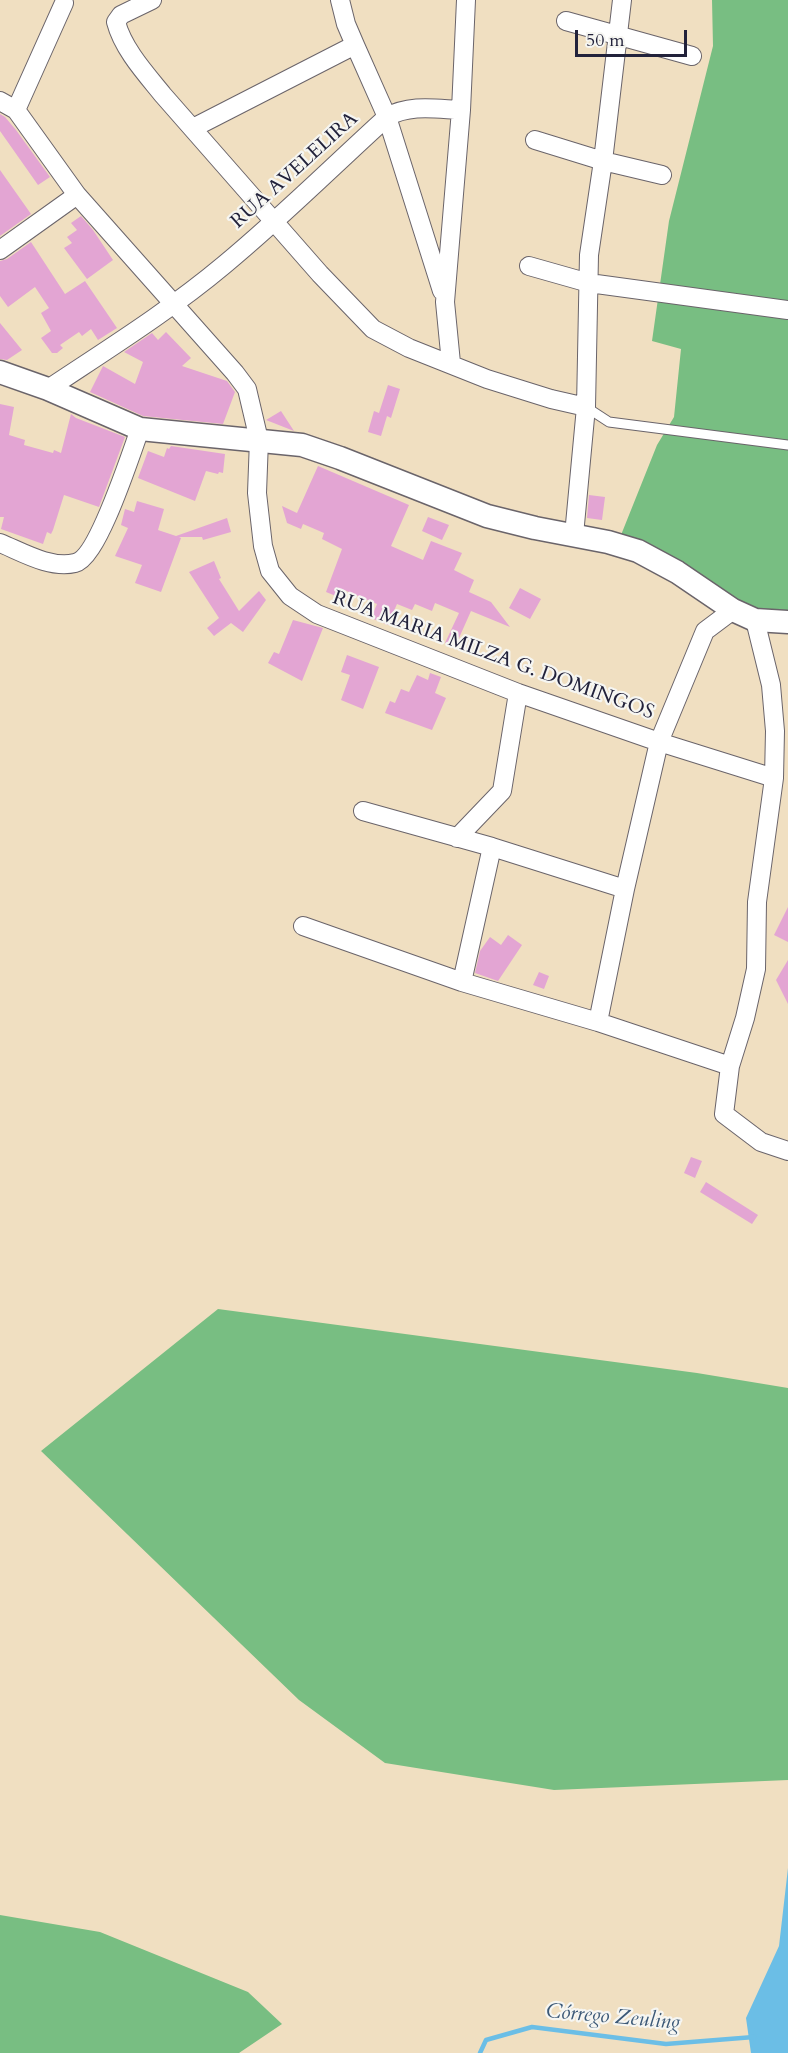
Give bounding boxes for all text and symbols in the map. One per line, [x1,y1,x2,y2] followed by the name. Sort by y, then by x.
[578,18,690,56] scale bar
[586,28,625,53] text: 50 m
[227,108,363,234] street label: RUA AVELELIRA
[329,587,657,725] street label: RUA MARIA MILZA G. DOMINGOS
[545,2000,681,2036] water label: Córrego Zeuling

